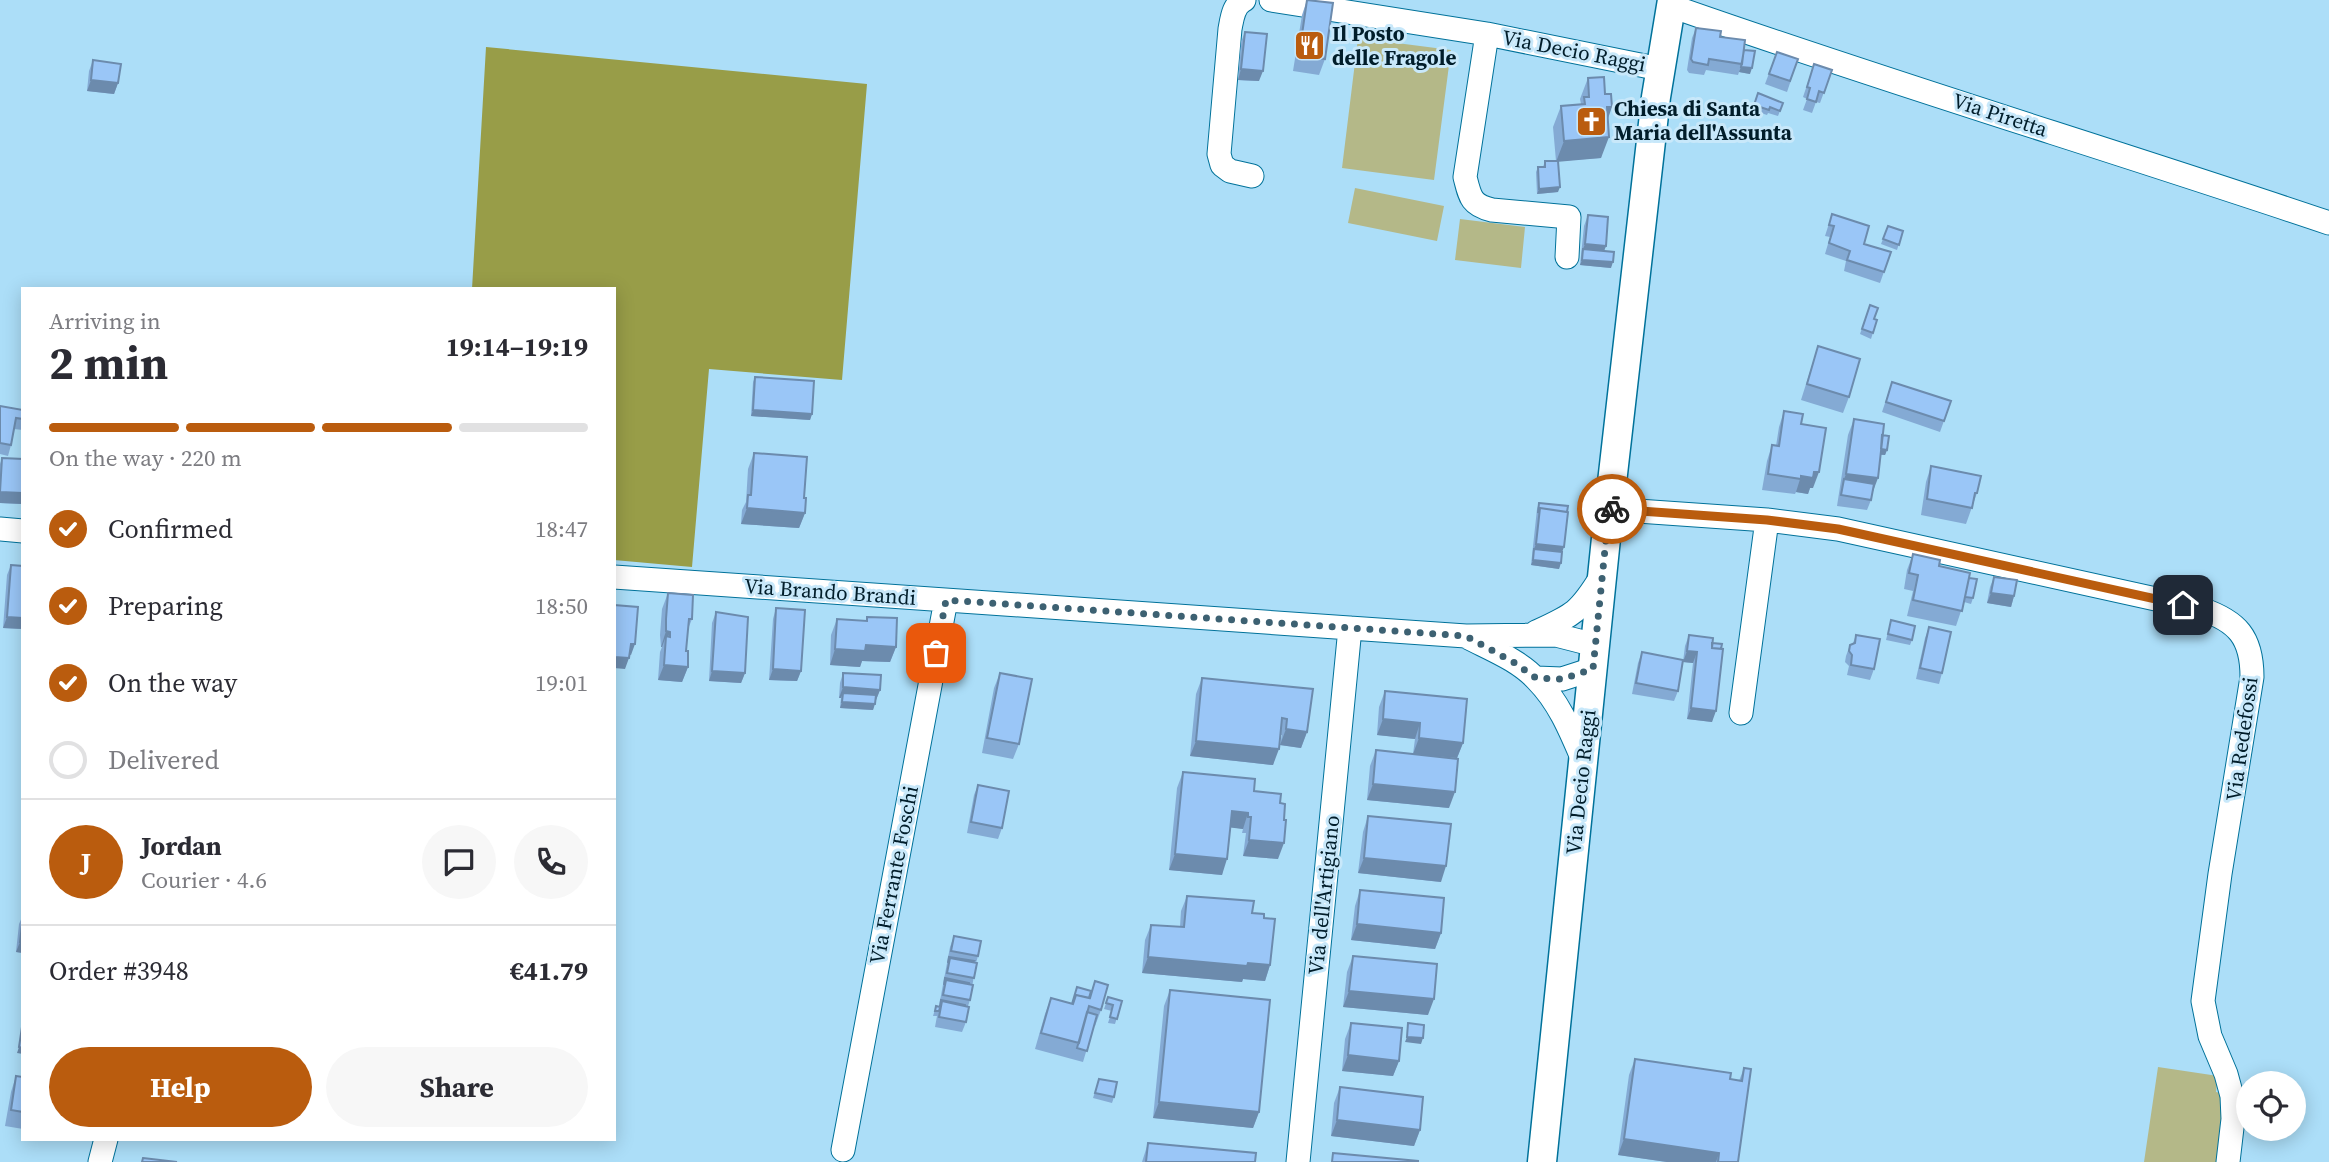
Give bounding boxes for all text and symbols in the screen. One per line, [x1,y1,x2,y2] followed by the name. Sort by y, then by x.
[1332,19,1456,72] place label: Il Posto delle Fragole
[1500,22,1648,79] street label: Via Decio Raggi
[1292,29,1326,63] restaurant icon: Il Posto delle Fragole
[1949,86,2052,144] street label: Via Piretta
[1614,94,1793,147] place label: Chiesa di Santa Maria dell'Assunta
[1574,104,1608,138] church icon: Chiesa di Santa Maria dell'Assunta
[49,305,161,337] text: Arriving in
[446,329,588,365] text: 19:14–19:19
[49,331,168,394] text: 2 min
[49,442,242,474] text: On the way · 220 m
[1577,474,1647,544] courier
[1593,490,1631,528] icon: bike
[49,510,87,548] icon: check
[108,511,233,547] text: Confirmed
[535,513,588,545] text: 18:47
[743,571,917,612] street label: Via Brando Brandi
[2153,575,2213,635] pin
[2164,586,2202,624] icon: home
[49,587,87,625] icon: check
[108,588,223,624] text: Preparing
[535,590,588,622] text: 18:50
[906,623,966,683] pin
[917,634,955,672] icon: bag
[49,664,87,702] icon: check
[108,665,237,701] text: On the way
[535,667,588,699] text: 19:01
[2218,675,2265,803] street label: Via Redefossi
[1558,708,1603,856] street label: Via Decio Raggi
[108,742,219,778] text: Delivered
[862,783,925,967] street label: Via Ferrante Foschi
[1301,814,1346,976] street label: Via dell'Artigiano
[422,825,496,899] button: chat
[514,825,588,899] button: phone
[141,828,222,864] text: Jordan
[81,844,91,880] text: J
[141,864,267,896] text: Courier · 4.6
[49,953,189,989] text: Order #3948
[510,953,588,989] text: €41.79
[49,1047,312,1127] button: Help
[326,1047,588,1127] button: Share
[2236,1071,2306,1141] map controls
[2236,1071,2306,1141] button: locate

